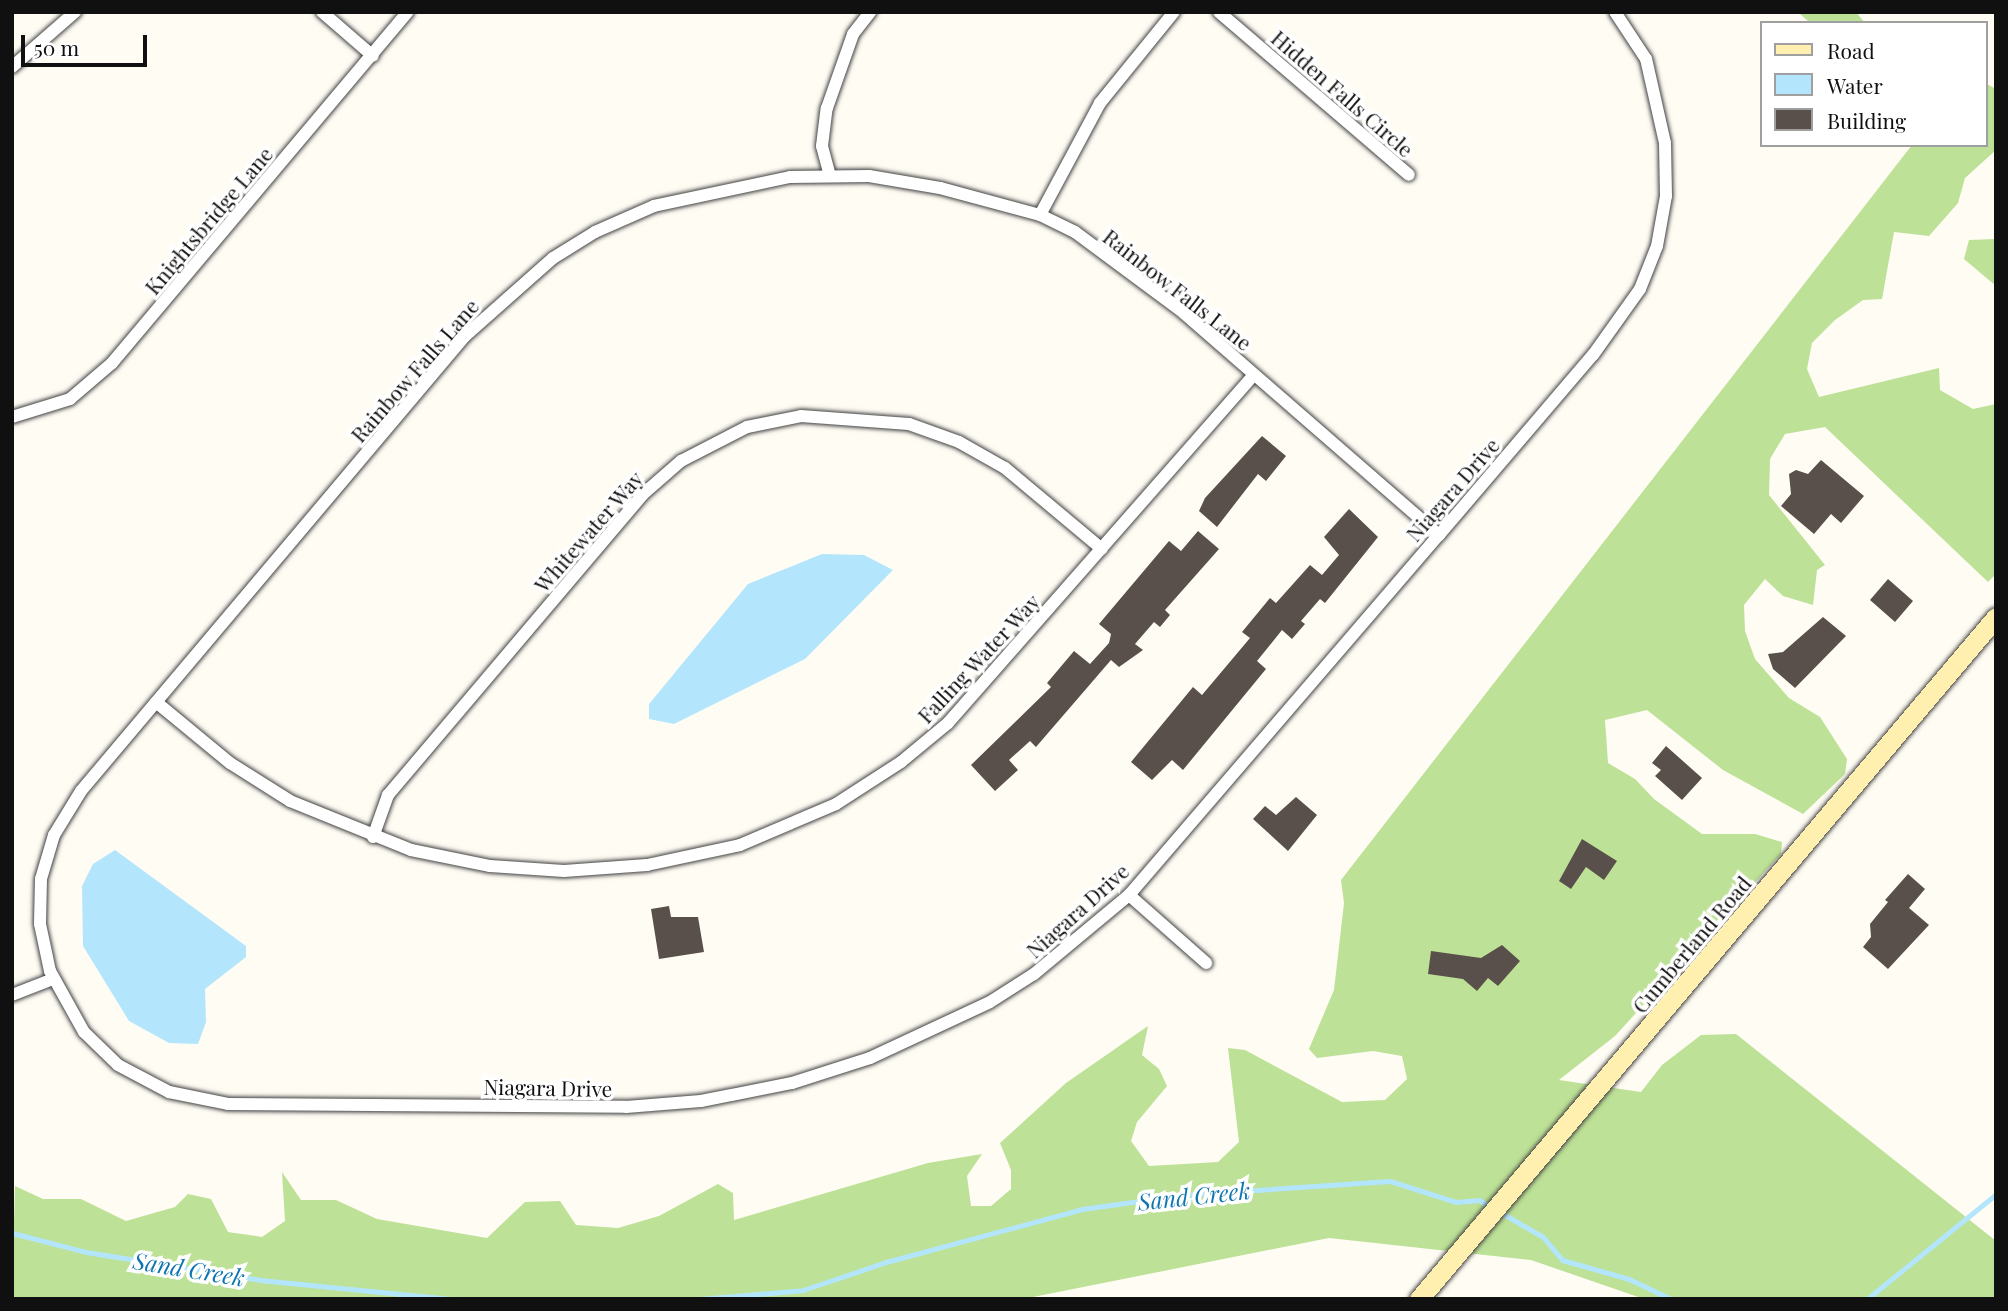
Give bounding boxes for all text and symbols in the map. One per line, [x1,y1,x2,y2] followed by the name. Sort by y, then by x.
[24,21,150,65] scale bar
[1759,21,1987,147] legend
[1267,25,1419,161] street label: Hidden Falls Circle
[34,33,79,61] text: 50 m
[1827,36,1875,64] text: Road
[1827,71,1883,99] text: Water
[1827,106,1906,134] text: Building
[139,141,277,299] street label: Knightsbridge Lane
[1099,223,1257,355] street label: Rainbow Falls Lane
[345,293,483,447] street label: Rainbow Falls Lane
[1400,432,1504,546] street label: Niagara Drive
[528,465,648,597] street label: Whitewater Way
[911,588,1045,728] street label: Falling Water Way
[1021,858,1133,962] street label: Niagara Drive
[1626,870,1756,1018] street label: Cumberland Road
[483,1073,613,1101] street label: Niagara Drive
[1137,1176,1251,1216] water label: Sand Creek
[131,1247,247,1291] water label: Sand Creek

